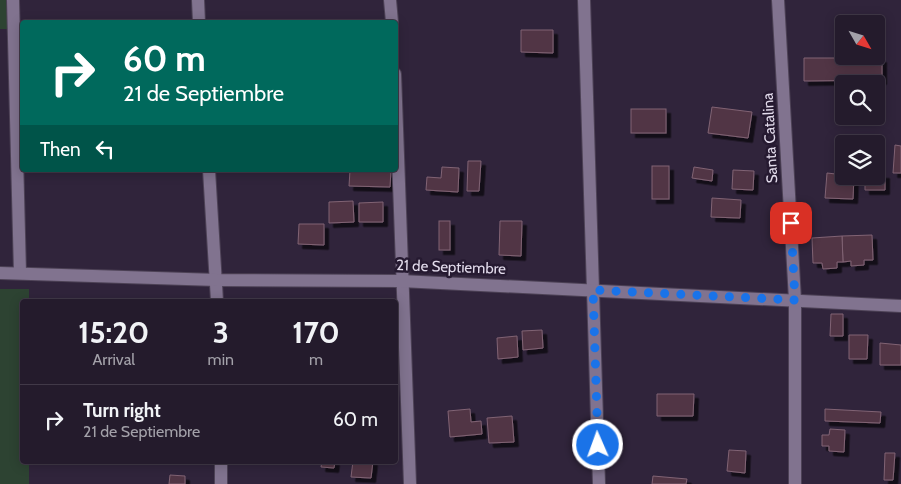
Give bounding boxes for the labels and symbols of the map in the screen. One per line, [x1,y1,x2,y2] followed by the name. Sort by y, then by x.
[835,15,885,65] north arrow
[759,91,781,184] street label: Santa Catalina
[770,202,812,244] pin
[396,256,507,278] street label: 21 de Septiembre
[571,418,623,470] position arrow

